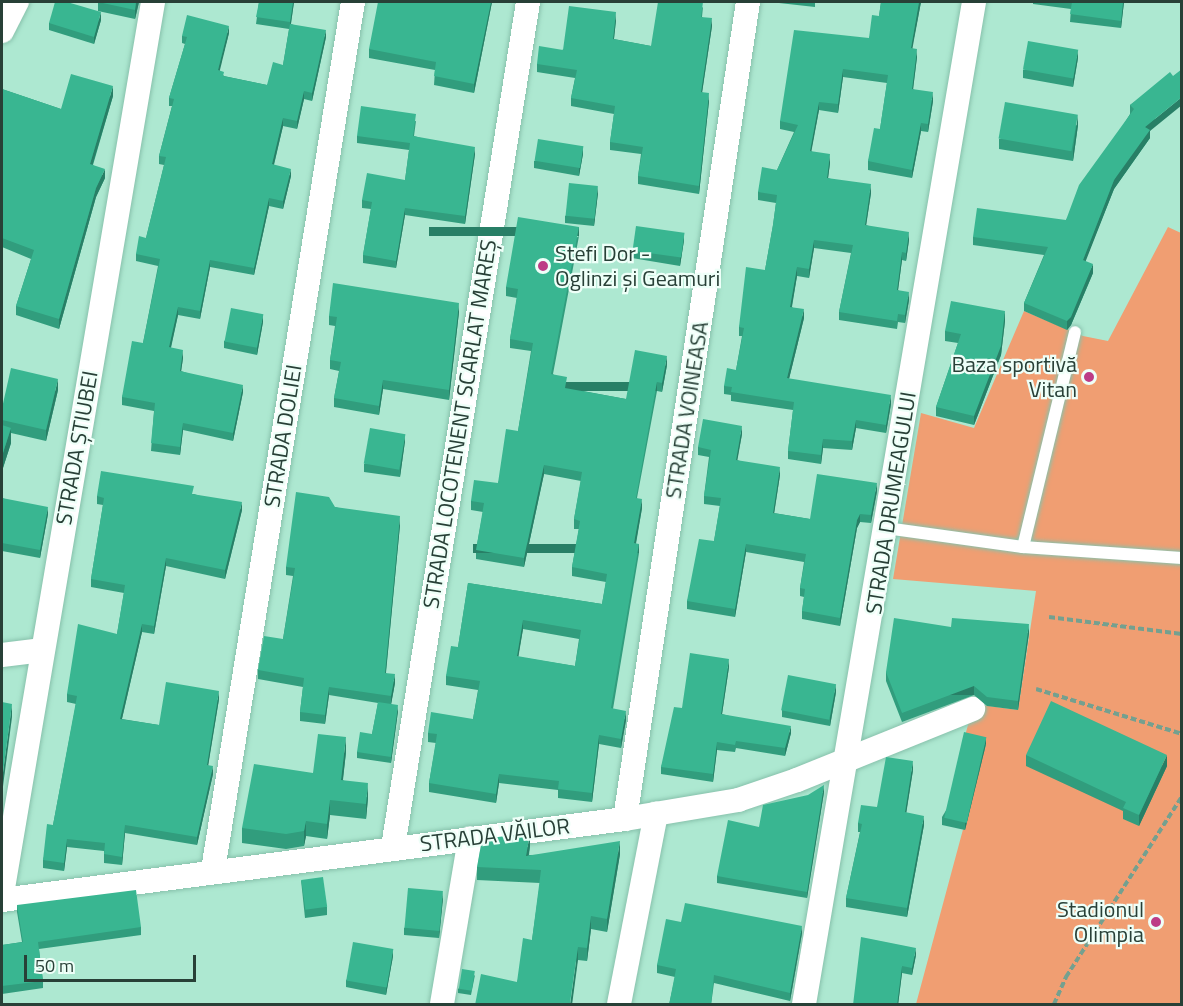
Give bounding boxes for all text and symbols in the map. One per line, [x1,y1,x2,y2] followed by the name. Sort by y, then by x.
[418,238,502,610] street label: STRADA LOCOTENENT SCARLAT MAREȘ
[555,240,720,292] place label: Stefi Dor - Oglinzi și Geamuri
[536,259,550,273] marker: Stefi Dor - Oglinzi și Geamuri
[660,319,714,501] street label: STRADA VOINEASA
[951,351,1077,402] place label: Baza sportivă Vitan
[259,363,307,509] street label: STRADA DOLIEI
[50,369,104,527] street label: STRADA ȘTIUBEI
[1082,370,1096,384] marker: Baza sportivă Vitan
[860,390,922,616] street label: STRADA DRUMEAGULUI
[419,813,571,857] street label: STRADA VĂILOR
[1057,896,1144,948] place label: Stadionul Olimpia
[1149,915,1163,929] marker: Stadionul Olimpia
[27,943,200,981] scale bar
[35,952,74,979] text: 50 m

